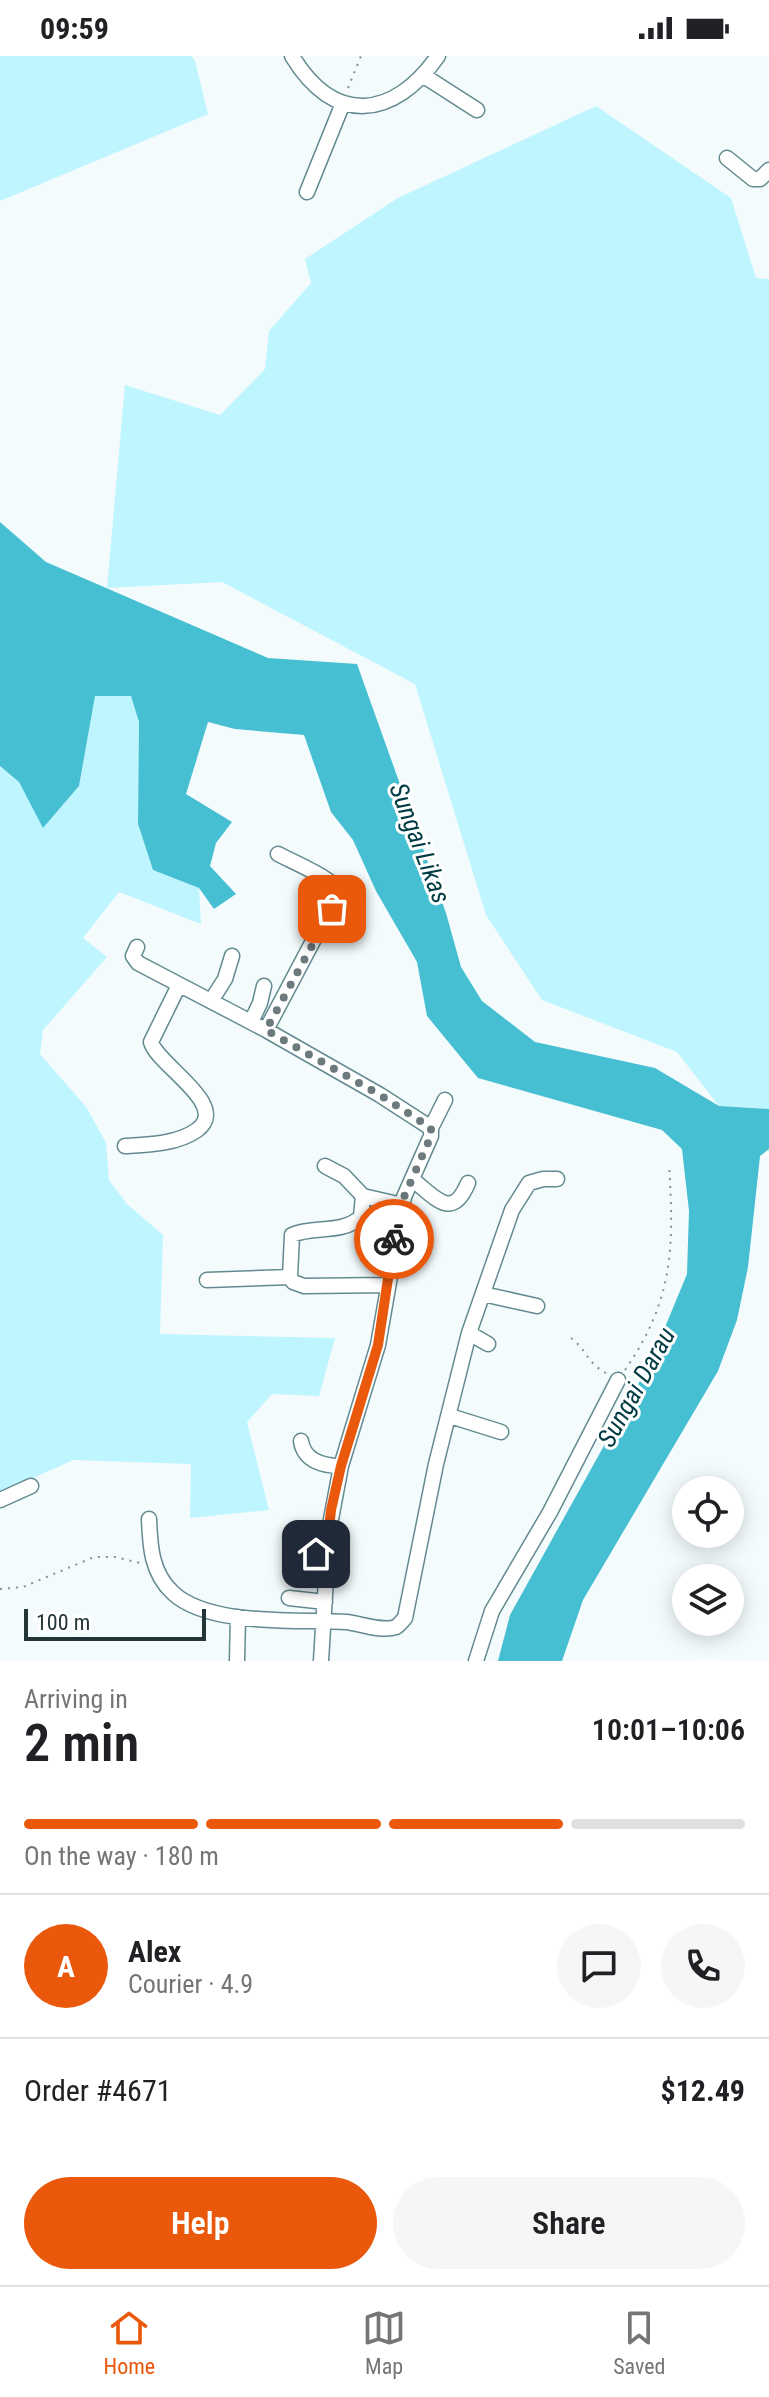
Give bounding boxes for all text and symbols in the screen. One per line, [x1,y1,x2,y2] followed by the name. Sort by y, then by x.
[40,11,109,46] text: 09:59
[383,779,457,907] water label: Sungai Likas
[298,875,366,943] pin
[310,887,354,931] icon: bag
[354,1199,434,1279] courier
[372,1217,416,1261] icon: bike
[591,1322,681,1452] water label: Sungai Darau
[672,1476,744,1636] map controls
[672,1476,744,1548] button: locate
[282,1520,350,1588] pin
[294,1532,338,1576] icon: home
[672,1564,744,1636] button: layers
[24,1605,206,1641] scale bar
[36,1610,90,1635] text: 100 m
[24,1684,128,1714] text: Arriving in
[592,1712,745,1747] text: 10:01–10:06
[24,1713,139,1774] text: 2 min
[24,1841,219,1871] text: On the way · 180 m
[557,1924,641,2008] button: chat
[661,1924,745,2008] button: phone
[128,1934,181,1969] text: Alex
[57,1949,75,1984] text: A
[128,1969,253,1999] text: Courier · 4.9
[24,2073,172,2108] text: Order #4671
[660,2073,745,2108] text: $12.49
[24,2177,377,2269] button: Help
[393,2177,745,2269] button: Share
[104,2306,155,2379] tab: Home
[362,2306,406,2379] tab: Map
[613,2306,665,2379] tab: Saved

